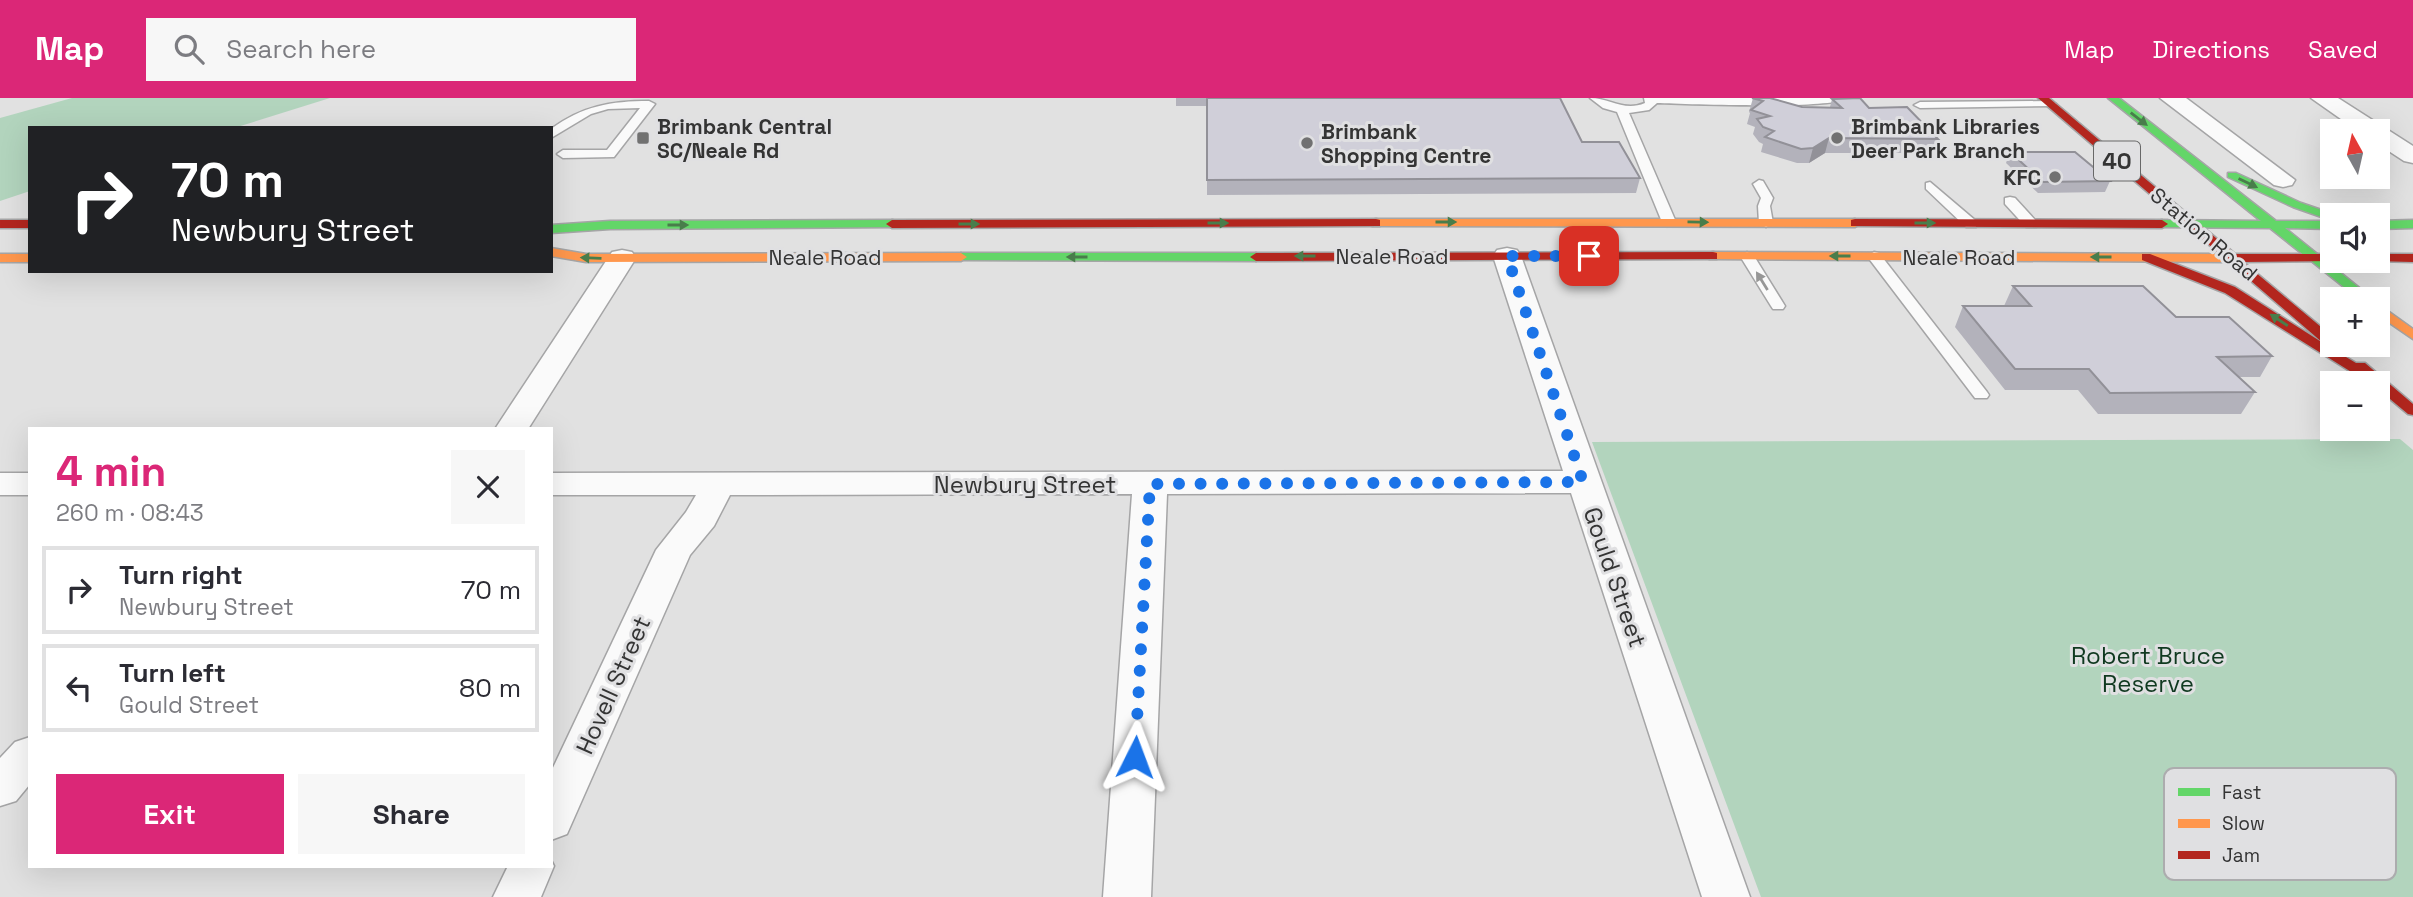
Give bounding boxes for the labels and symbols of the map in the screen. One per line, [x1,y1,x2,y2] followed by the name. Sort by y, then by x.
[2130,111,2148,126] one-way arrow
[657,113,832,164] place label: Brimbank Central SC/Neale Rd
[1851,113,2040,164] place label: Brimbank Libraries Deer Park Branch
[1321,118,1491,169] place label: Brimbank Shopping Centre
[2320,119,2390,189] north arrow
[635,130,651,146] marker: Brimbank Central SC/Neale Rd
[1829,130,1845,146] marker: Brimbank Libraries Deer Park Branch
[1299,135,1315,151] marker: Brimbank Shopping Centre
[2094,142,2140,180] road number: 40
[2003,164,2041,191] place label: KFC
[2047,169,2063,185] marker: KFC
[2238,177,2258,189] one-way arrow
[2145,181,2263,287] street label: Station Road
[1435,216,1457,228] one-way arrow
[1687,216,1709,228] one-way arrow
[1208,217,1230,229] one-way arrow
[1915,217,1937,229] one-way arrow
[958,218,980,229] one-way arrow
[667,219,689,231] one-way arrow
[1559,226,1619,286] pin
[1336,243,1448,270] street label: Neale Road
[769,244,881,271] street label: Neale Road
[1903,244,2015,271] street label: Neale Road
[1294,250,1316,262] one-way arrow
[1829,250,1851,262] one-way arrow
[1066,251,1088,263] one-way arrow
[2090,251,2112,263] one-way arrow
[580,252,602,263] one-way arrow
[1756,271,1769,290] one-way arrow
[2270,314,2289,327] one-way arrow
[934,469,1116,500] street label: Newbury Street
[1577,503,1653,651] street label: Gould Street
[569,611,657,759] street label: Hovell Street
[2071,640,2225,699] park label: Robert Bruce Reserve
[1098,720,1172,794] position arrow
[2164,768,2396,880] legend
[2222,780,2262,805] text: Fast
[2222,811,2265,836] text: Slow
[2222,843,2260,868] text: Jam

